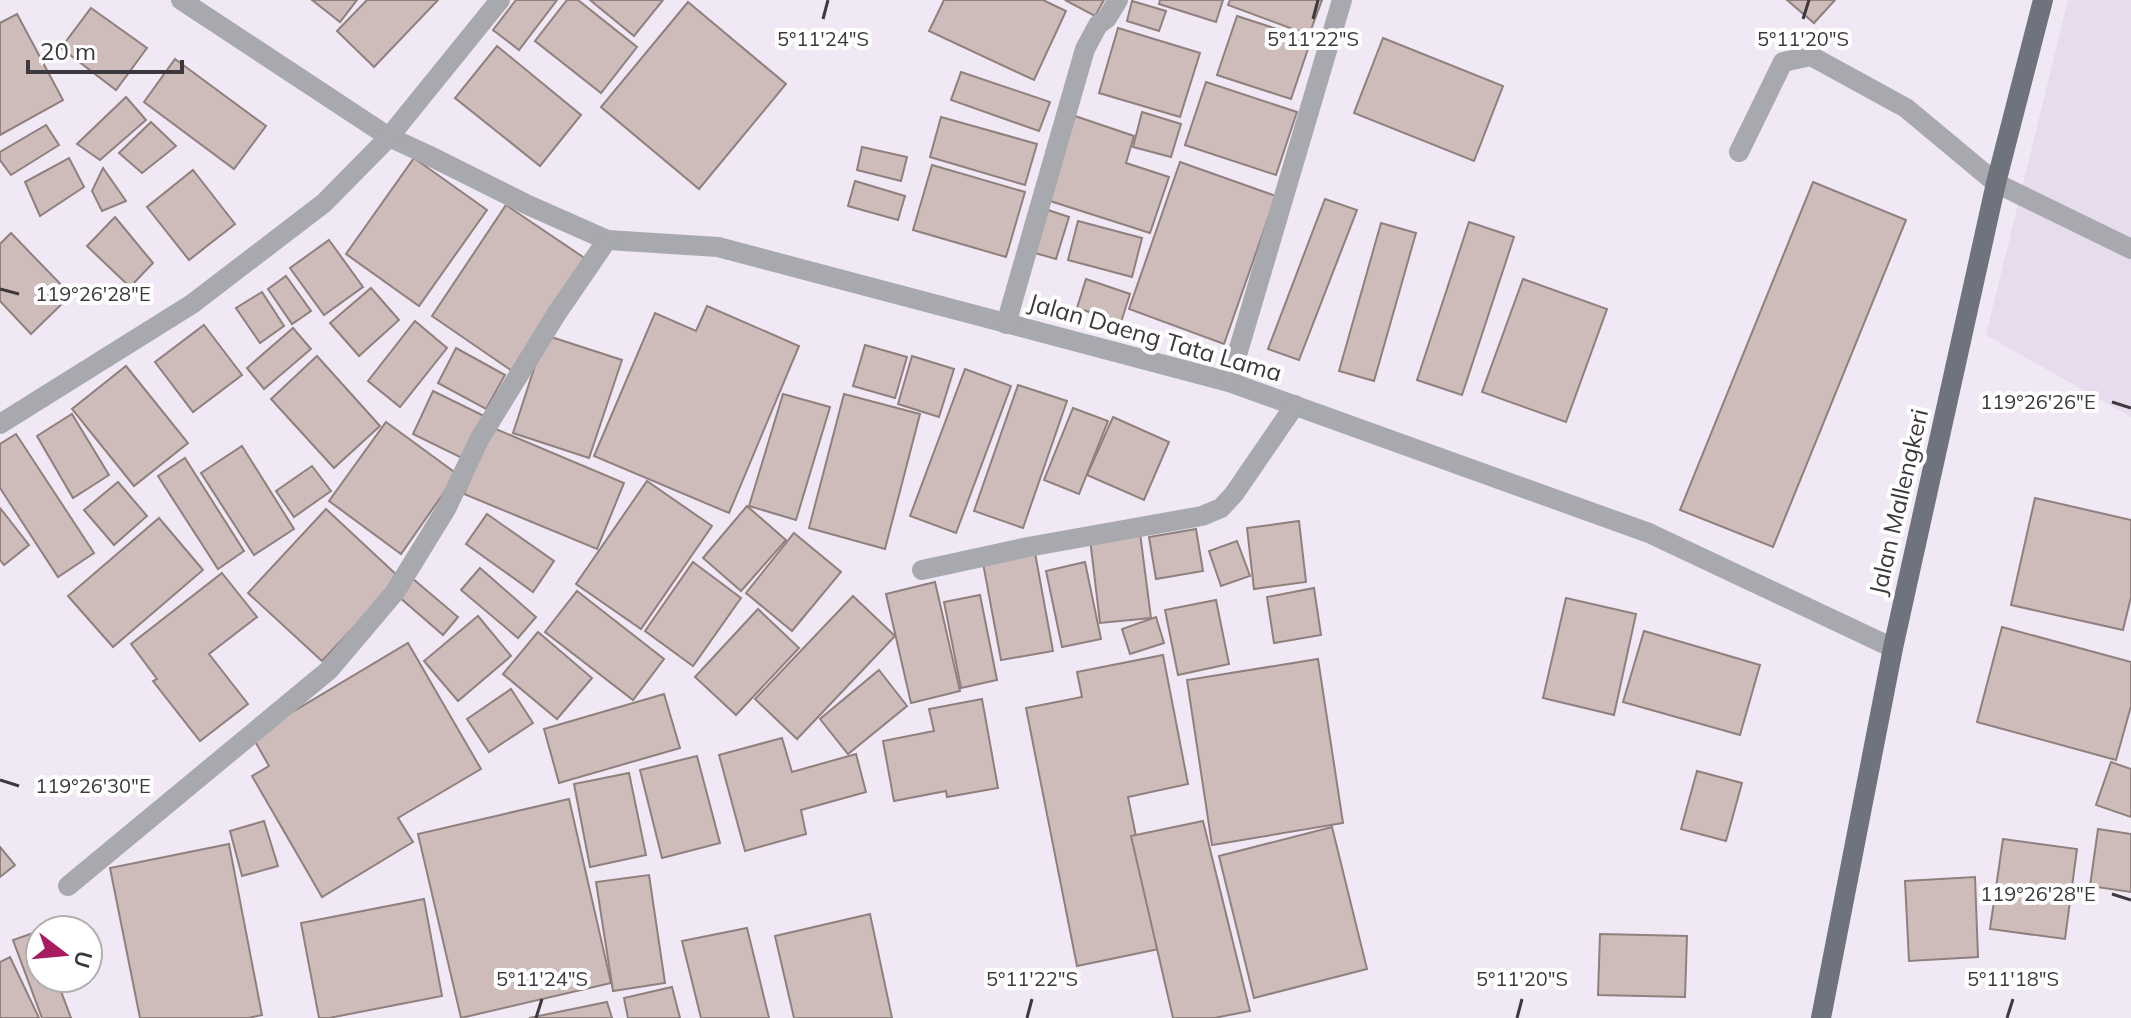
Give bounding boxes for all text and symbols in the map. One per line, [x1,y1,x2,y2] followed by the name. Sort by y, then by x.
[28,24,182,74] scale bar
[777,26,869,51] text: 5°11'24"S
[1267,26,1359,51] text: 5°11'22"S
[1757,26,1849,51] text: 5°11'20"S
[40,36,96,66] text: 20 m
[35,281,151,306] text: 119°26'28"E
[1025,287,1285,388] street label: Jalan Daeng Tata Lama
[1980,389,2096,414] text: 119°26'26"E
[1862,406,1934,598] street label: Jalan Mallengkeri
[35,773,151,798] text: 119°26'30"E
[1980,881,2096,906] text: 119°26'28"E
[24,914,104,994] north arrow
[68,948,99,971] text: U
[496,966,588,991] text: 5°11'24"S
[986,966,1078,991] text: 5°11'22"S
[1476,966,1568,991] text: 5°11'20"S
[1967,966,2059,991] text: 5°11'18"S

